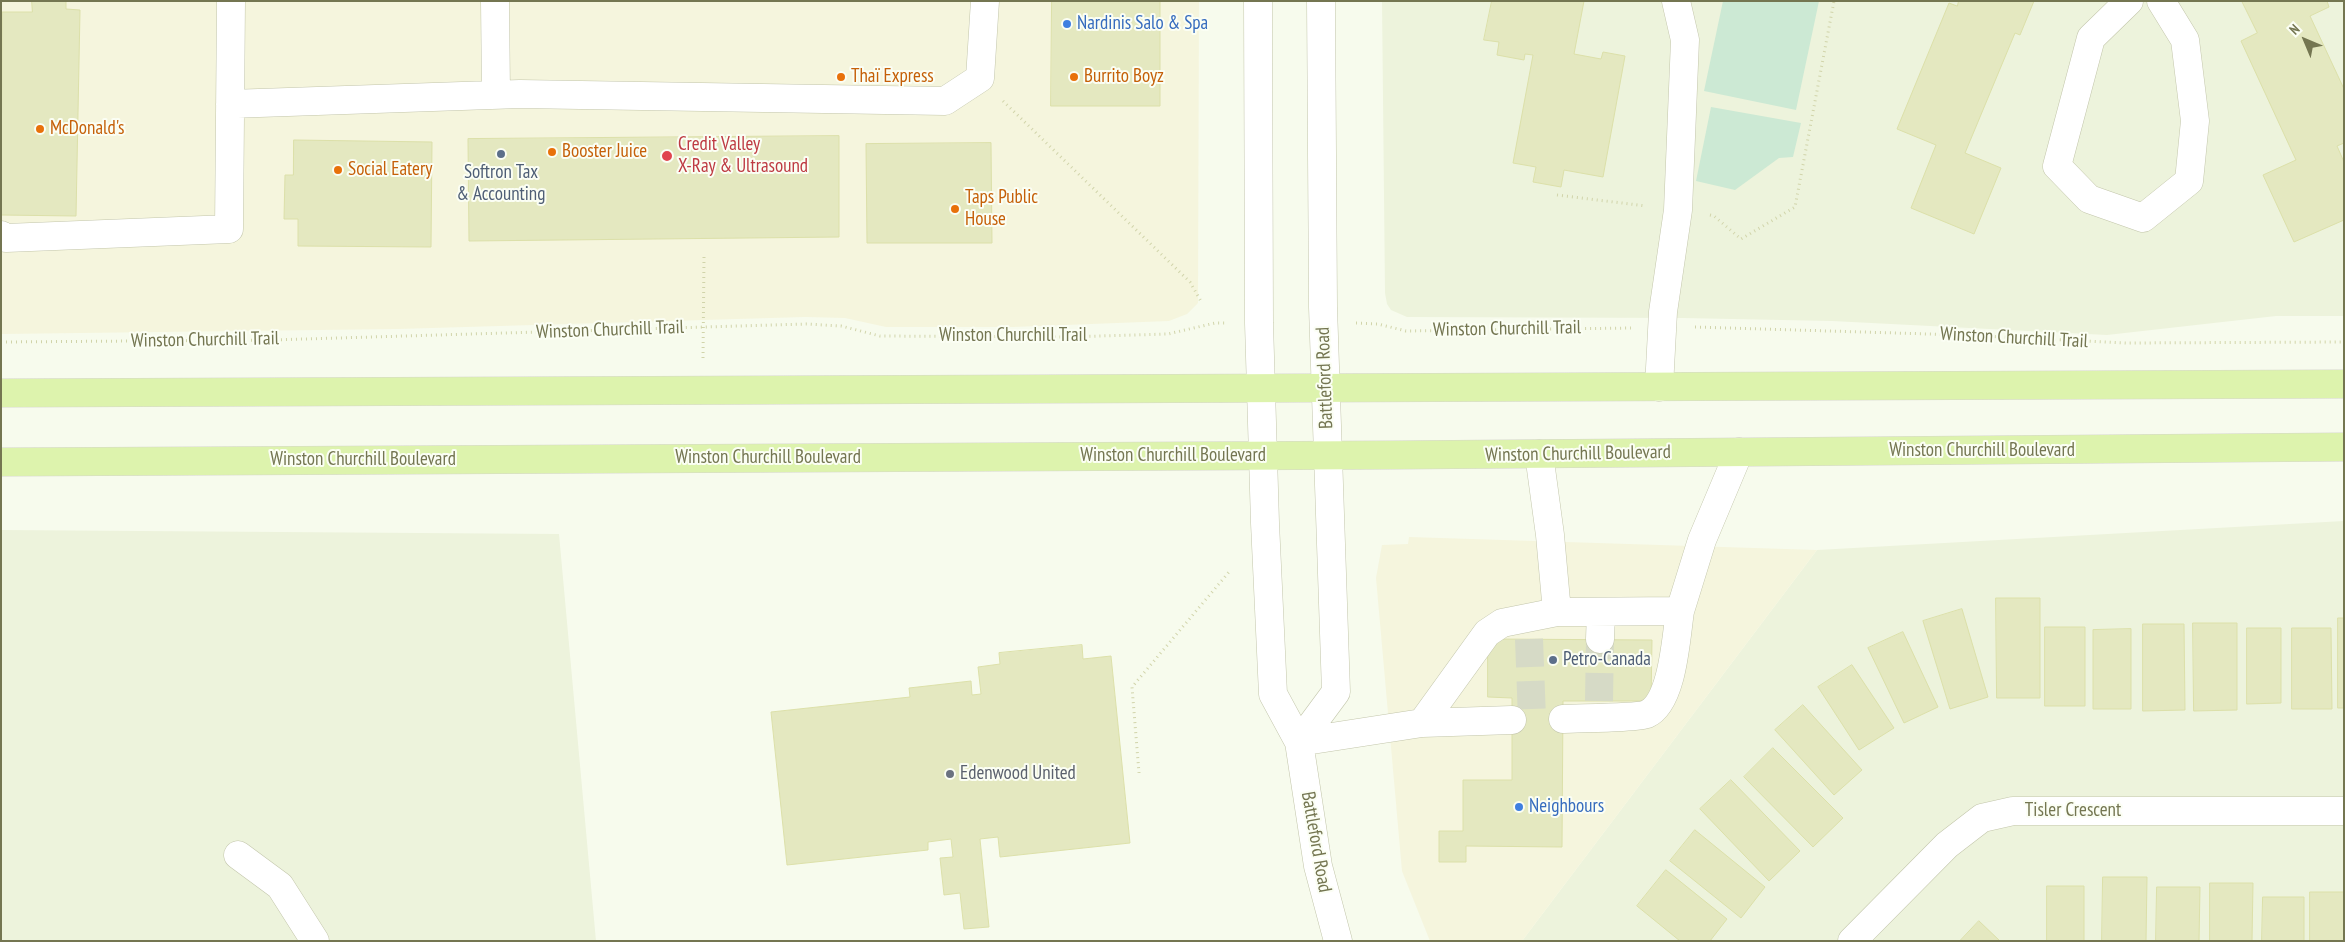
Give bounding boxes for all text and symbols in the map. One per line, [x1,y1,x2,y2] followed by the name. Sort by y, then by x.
[1077,13,1208,35] place label: Nardinis Salo & Spa
[2280,15,2330,65] north arrow
[1061,18,1073,30] marker: Nardinis Salo & Spa
[2285,20,2303,38] text: N
[851,66,934,88] place label: Thaï Express
[1084,66,1164,88] place label: Burrito Boyz
[835,71,847,83] marker: Thaï Express
[1068,71,1080,83] marker: Burrito Boyz
[50,118,125,140] place label: McDonald's
[34,123,46,135] marker: McDonald's
[678,134,808,178] place label: Credit Valley X-Ray & Ultrasound
[562,141,647,163] place label: Booster Juice
[546,146,558,158] marker: Booster Juice
[495,148,507,160] marker: Softron Tax & Accounting
[660,149,674,163] marker: Credit Valley X-Ray & Ultrasound
[348,159,432,181] place label: Social Eatery
[457,162,545,206] place label: Softron Tax & Accounting
[332,164,344,176] marker: Social Eatery
[965,187,1038,231] place label: Taps Public House
[949,203,961,215] marker: Taps Public House
[536,316,684,344] street label: Winston Churchill Trail
[1433,316,1581,342] street label: Winston Churchill Trail
[1939,323,2089,353] street label: Winston Churchill Trail
[939,325,1087,347] street label: Winston Churchill Trail
[131,327,279,353] street label: Winston Churchill Trail
[1312,327,1338,429] street label: Battleford Road
[1889,440,2075,462] street label: Winston Churchill Boulevard
[1485,441,1671,467] street label: Winston Churchill Boulevard
[1080,445,1266,467] street label: Winston Churchill Boulevard
[675,447,861,469] street label: Winston Churchill Boulevard
[270,449,456,471] street label: Winston Churchill Boulevard
[1563,649,1651,671] place label: Petro-Canada
[1547,654,1559,666] marker: Petro-Canada
[960,763,1076,785] place label: Edenwood United
[944,768,956,780] marker: Edenwood United
[1296,790,1336,894] street label: Battleford Road
[1529,796,1604,818] place label: Neighbours
[2025,800,2121,822] street label: Tisler Crescent
[1513,801,1525,813] marker: Neighbours

